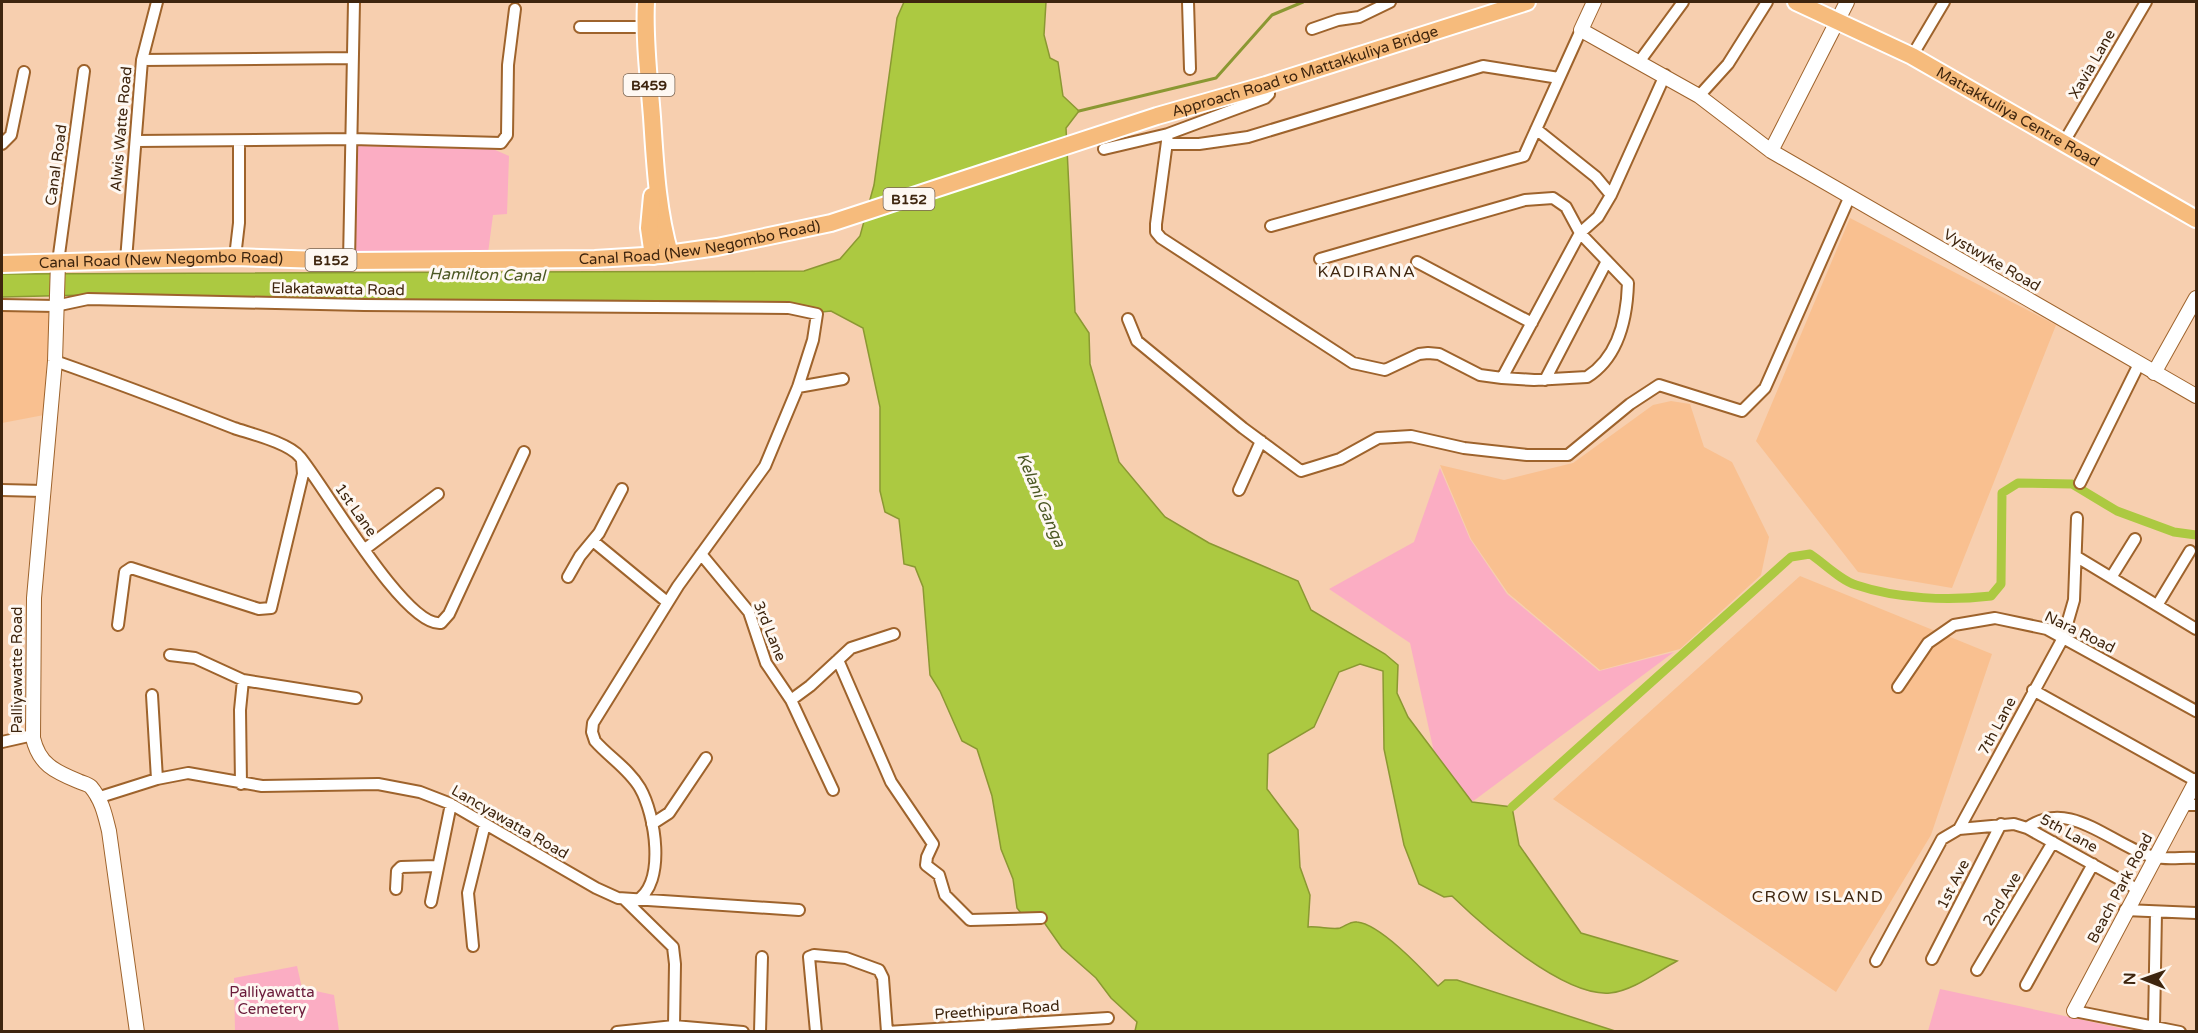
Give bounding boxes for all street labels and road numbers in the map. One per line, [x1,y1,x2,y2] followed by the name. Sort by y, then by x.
[1170,22,1440,120] street label: Approach Road to Mattakkuliya Bridge
[2065,26,2119,102] street label: Xavia Lane
[1933,63,2103,171] street label: Mattakkuliya Centre Road
[107,66,135,192] street label: Alwis Watte Road
[624,74,674,96] road number: B459
[41,123,71,207] street label: Canal Road
[884,188,934,210] road number: B152
[579,216,822,268] street label: Canal Road (New Negombo Road)
[1940,225,2044,295] street label: Vystwyke Road
[39,248,283,272] street label: Canal Road (New Negombo Road)
[306,249,356,271] road number: B152
[271,279,405,299] street label: Elakatawatta Road
[331,480,381,540] street label: 1st Lane
[750,598,790,664] street label: 3rd Lane
[8,606,26,734] street label: Palliyawatte Road
[2042,607,2118,657] street label: Nara Road
[1974,694,2020,758] street label: 7th Lane
[448,781,572,863] street label: Lancyawatta Road
[2037,810,2101,856] street label: 5th Lane
[2083,830,2157,946] street label: Beach Park Road
[1933,856,1973,912] street label: 1st Ave
[1979,869,2025,929] street label: 2nd Ave
[934,997,1060,1023] street label: Preethipura Road

